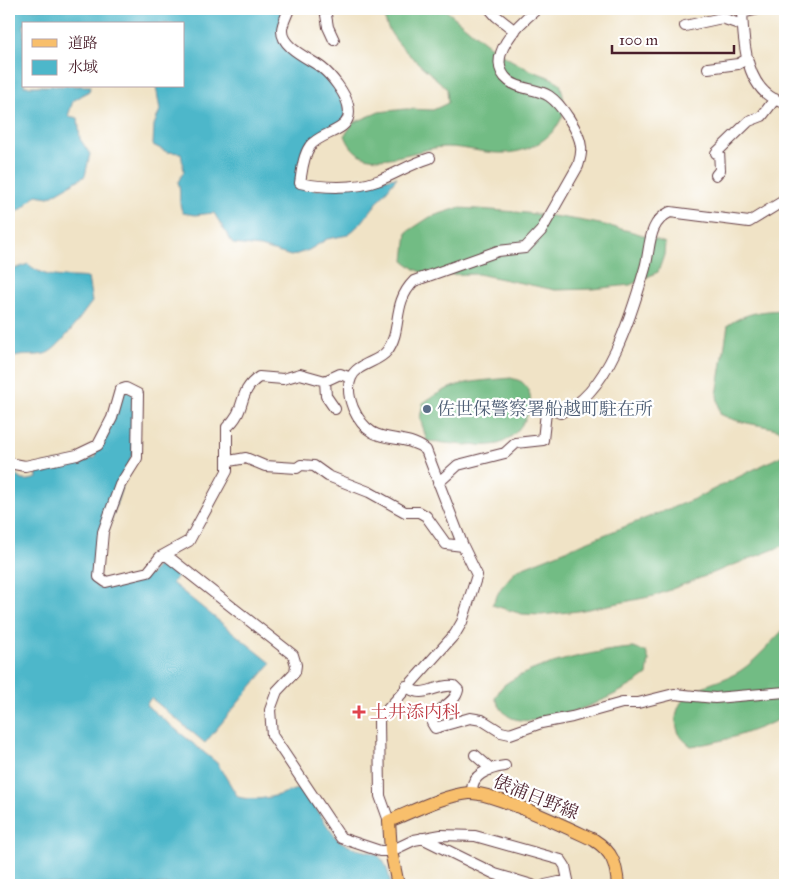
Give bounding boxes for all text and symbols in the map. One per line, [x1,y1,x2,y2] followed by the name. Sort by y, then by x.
[22,22,185,88] legend
[612,22,734,54] scale bar
[619,31,659,49] text: 100 m
[68,34,98,52] text: 道路
[68,58,98,76] text: 水域
[437,398,653,420] place label: 佐世保警察署船越町駐在所
[421,403,433,415] marker: 佐世保警察署船越町駐在所
[370,701,460,723] place label: 土井添内科
[352,705,366,719] marker: 土井添内科
[490,770,582,824] street label: 俵浦日野線

